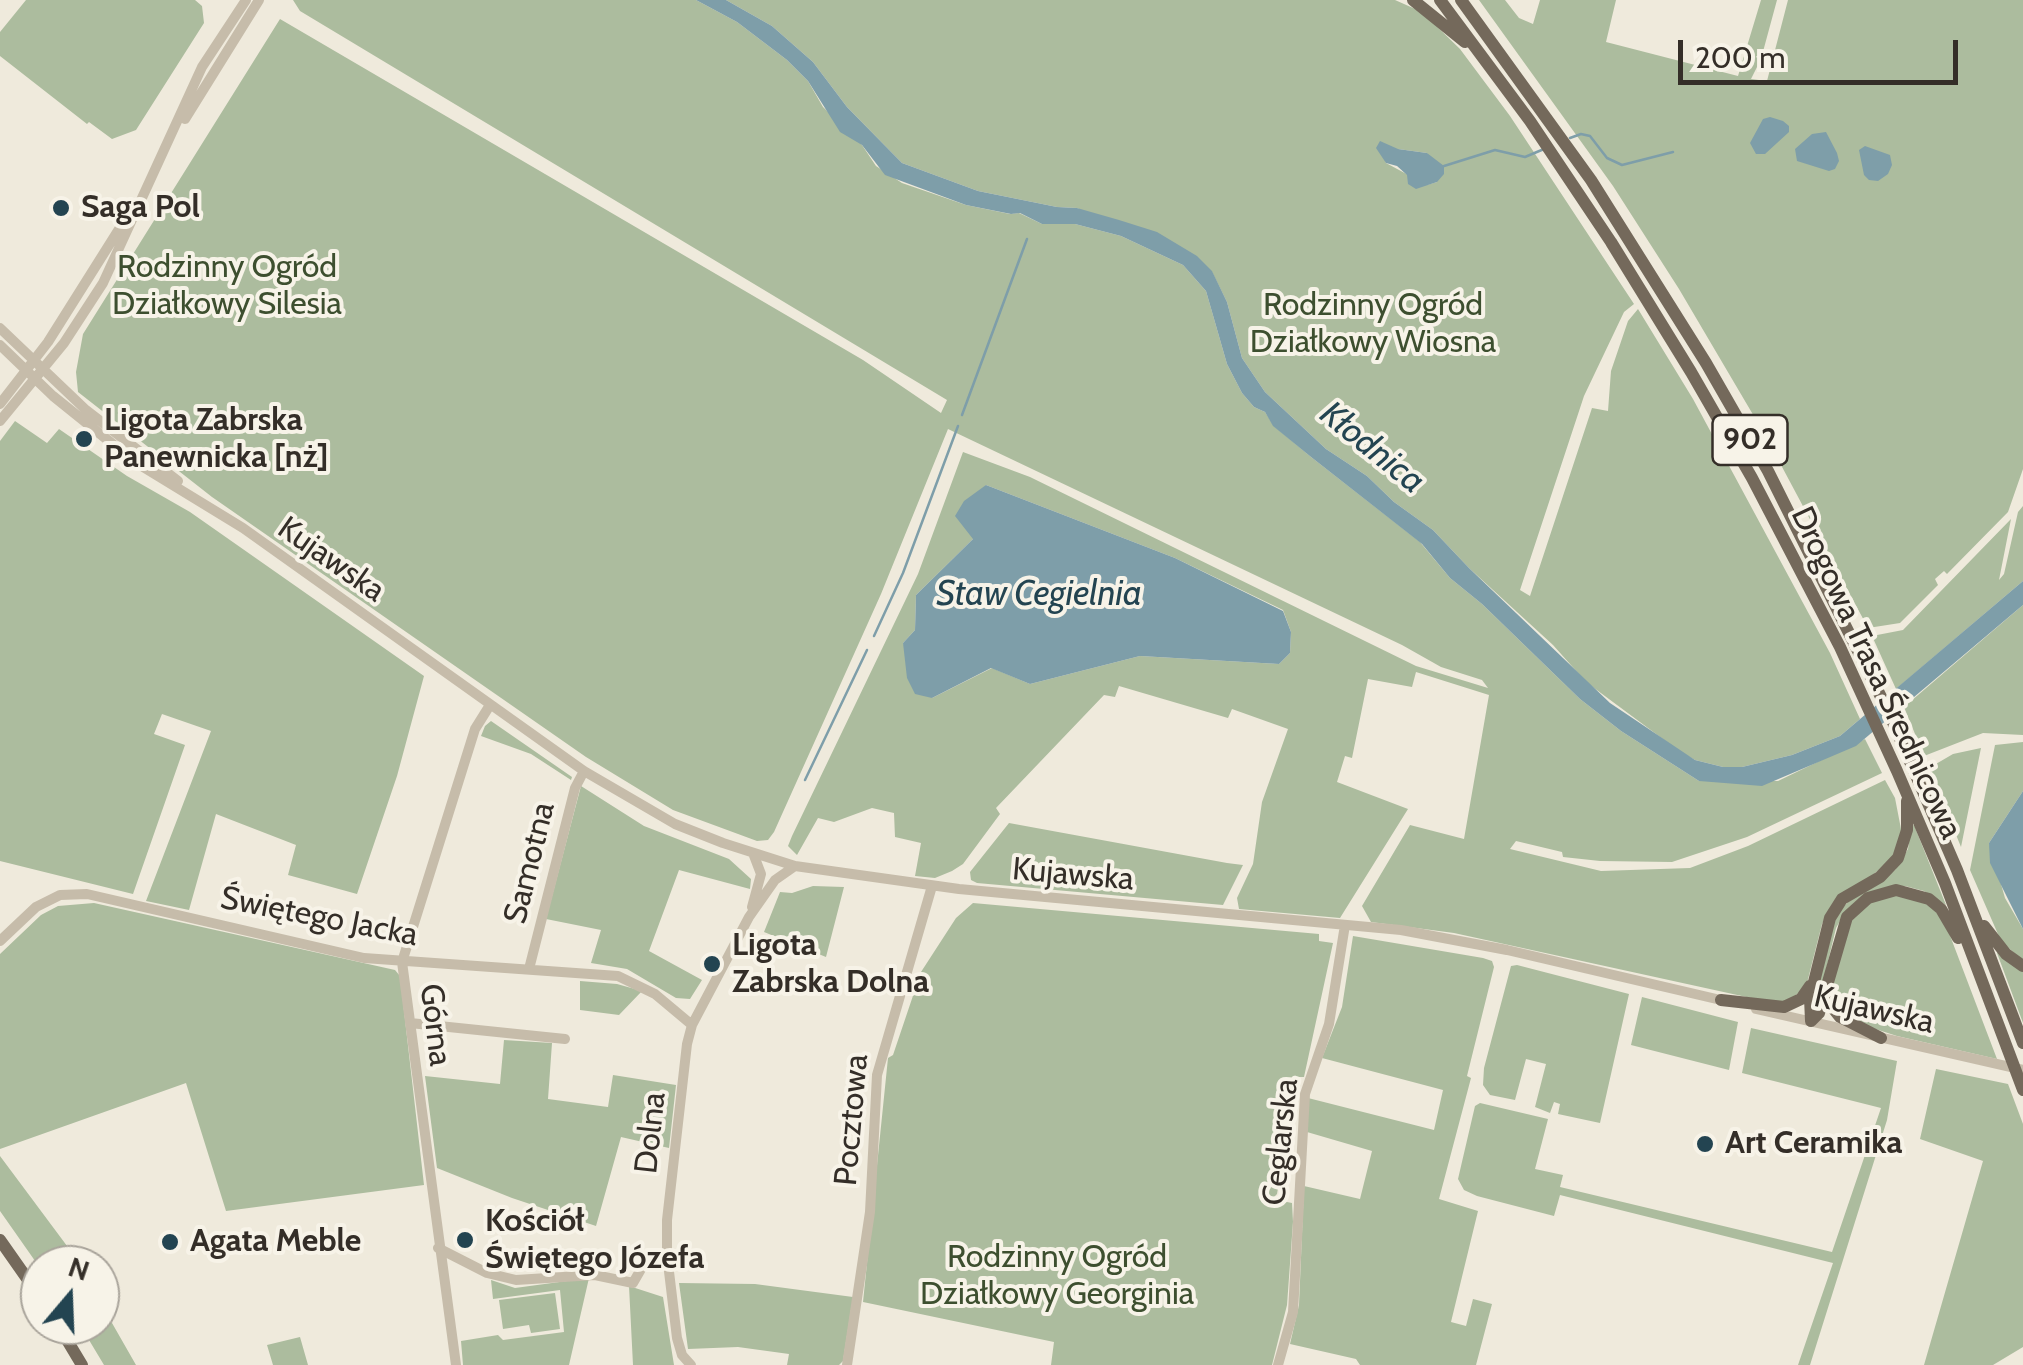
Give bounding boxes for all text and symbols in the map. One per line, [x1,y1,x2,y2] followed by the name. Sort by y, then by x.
[1683,20,1963,82] scale bar
[1695,39,1786,76] text: 200 m
[81,189,200,227] place label: Saga Pol
[50,197,72,219] marker: Saga Pol
[112,249,342,324] park label: Rodzinny Ogród Działkowy Silesia
[1250,287,1496,362] park label: Rodzinny Ogród Działkowy Wiosna
[1311,393,1433,503] water label: Kłodnica
[104,402,328,477] place label: Ligota Zabrska Panewnicka [nż]
[1712,415,1788,465] road number: 902
[73,428,95,450] marker: Ligota Zabrska Panewnicka [nż]
[1782,501,1970,845] street label: Drogowa Trasa Średnicowa
[270,509,392,611] street label: Kujawska
[936,574,1142,616] water label: Staw Cegielnia
[496,798,564,928] street label: Samotna
[1011,851,1135,899] street label: Kujawska
[217,879,421,955] street label: Świętego Jacka
[732,927,929,1002] place label: Ligota Zabrska Dolna
[701,953,723,975] marker: Ligota Zabrska Dolna
[1810,978,1938,1042] street label: Kujawska
[411,982,459,1068] street label: Górna
[827,1053,877,1187] street label: Pocztowa
[1255,1077,1307,1207] street label: Ceglarska
[628,1090,674,1176] street label: Dolna
[1725,1125,1903,1163] place label: Art Ceramika
[1694,1133,1716,1155] marker: Art Ceramika
[485,1203,704,1278] place label: Kościół Świętego Józefa
[190,1223,361,1261] place label: Agata Meble
[454,1229,476,1251] marker: Kościół Świętego Józefa
[159,1231,181,1253] marker: Agata Meble
[920,1239,1194,1314] park label: Rodzinny Ogród Działkowy Georginia
[20,1245,120,1345] north arrow
[64,1249,94,1288] text: N

